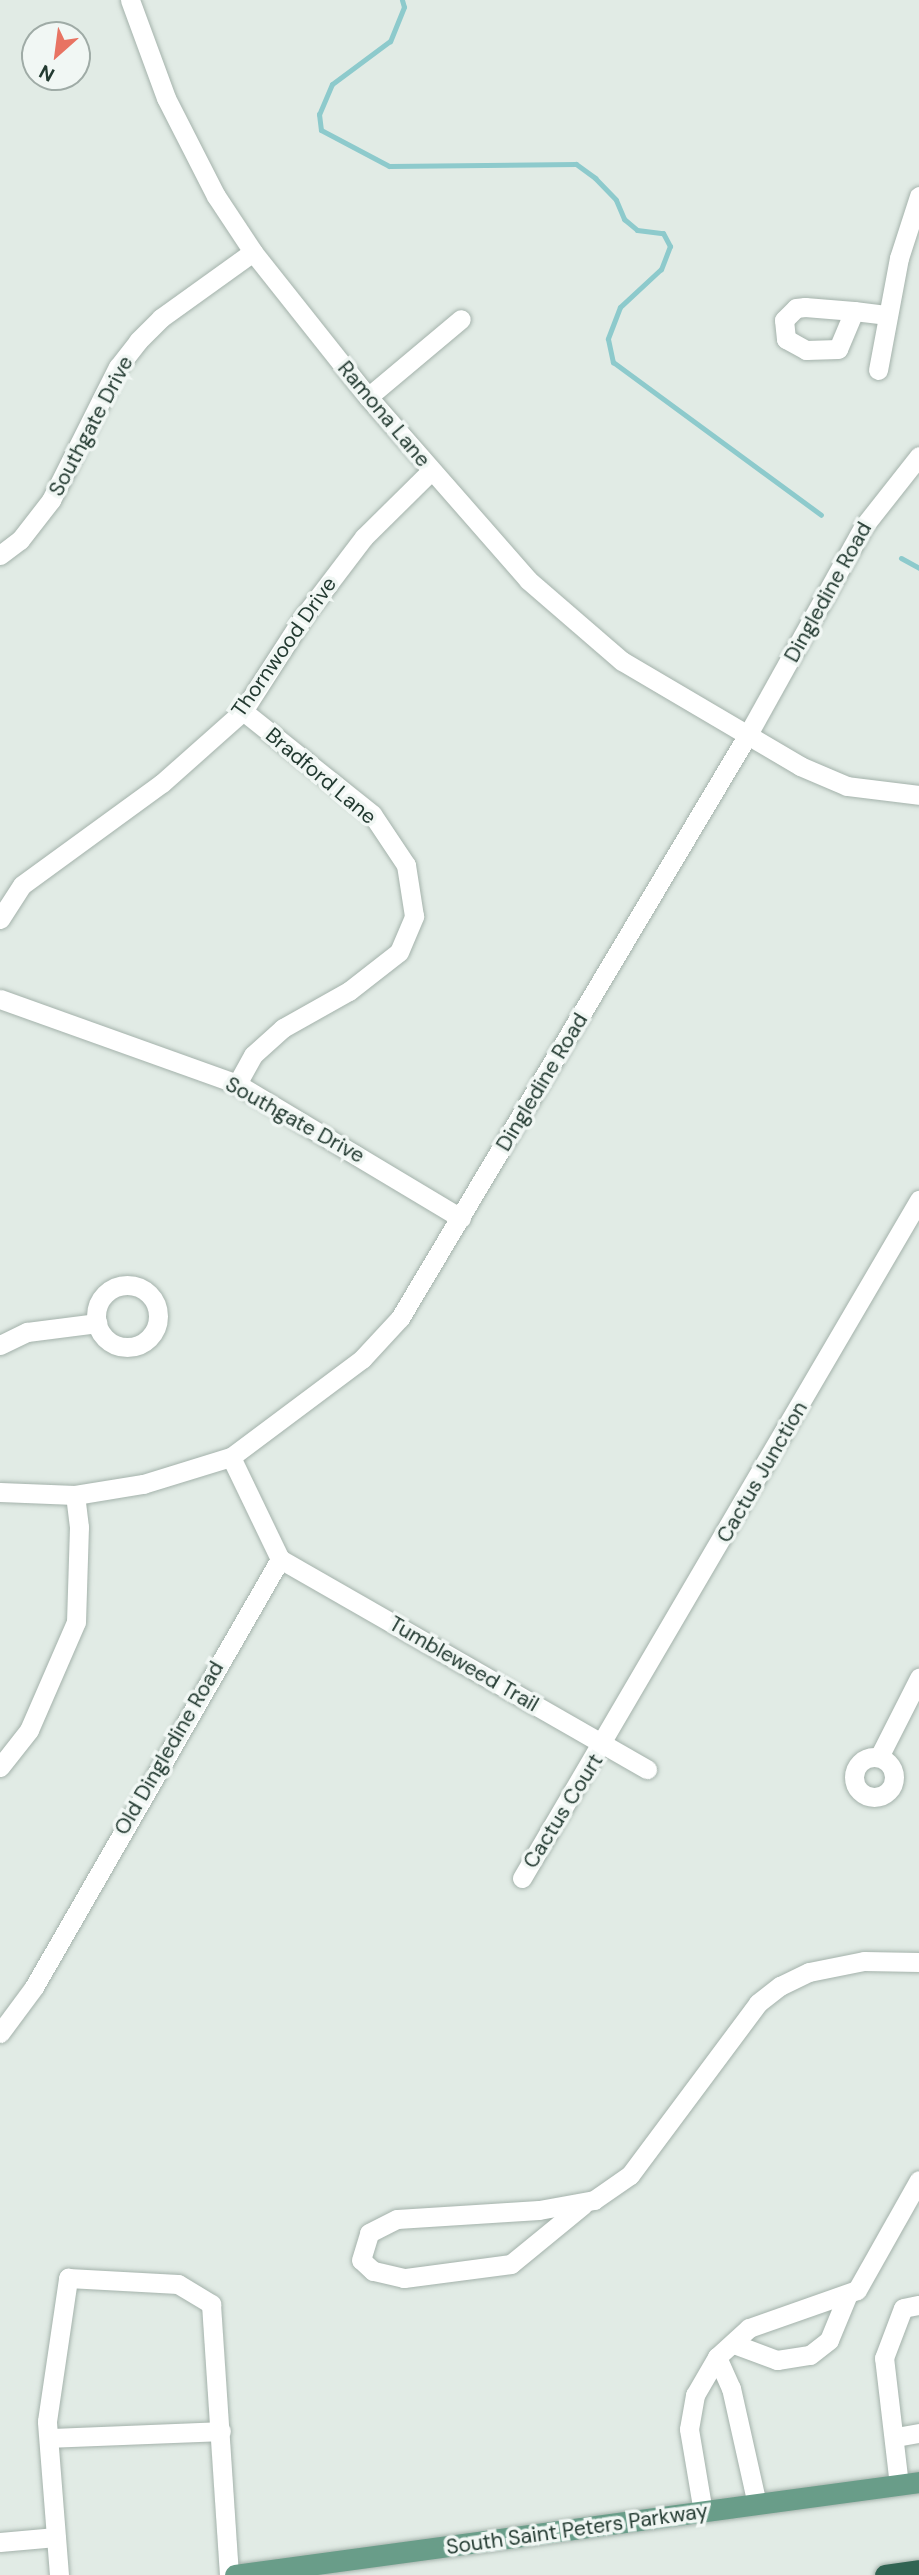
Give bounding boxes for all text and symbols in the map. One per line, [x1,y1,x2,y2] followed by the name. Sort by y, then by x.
[21,21,91,91] north arrow
[35,59,59,88] text: N
[43,352,139,500] street label: Southgate Drive
[332,356,436,472] street label: Ramona Lane
[779,517,877,667] street label: Dingledine Road
[226,572,342,722] street label: Thornwood Drive
[261,722,381,830] street label: Bradford Lane
[491,1008,593,1156] street label: Dingledine Road
[221,1071,369,1169] street label: Southgate Drive
[711,1397,813,1547] street label: Cactus Junction
[385,1611,543,1717] street label: Tumbleweed Trail
[109,1657,229,1839] street label: Old Dingledine Road
[518,1749,608,1873] street label: Cactus Court
[445,2498,709,2560] street label: South Saint Peters Parkway

